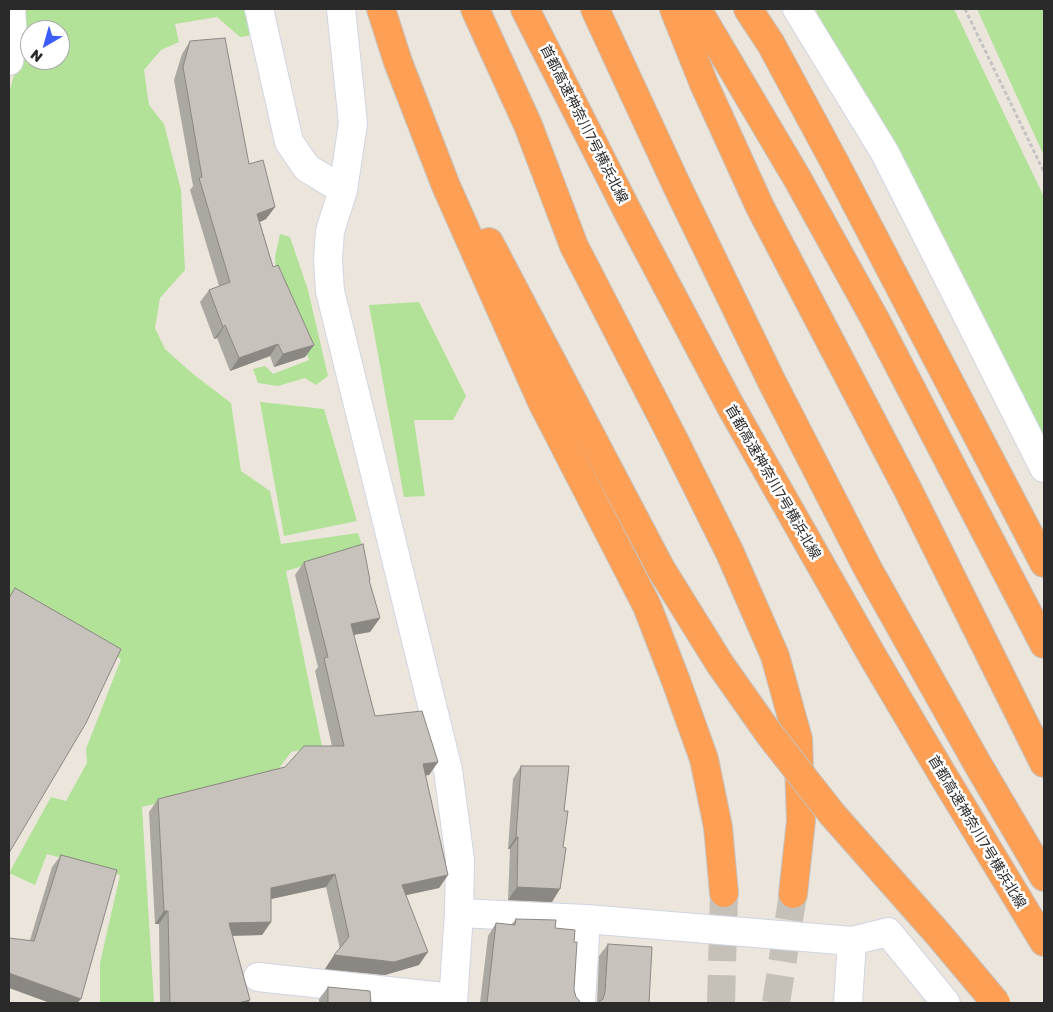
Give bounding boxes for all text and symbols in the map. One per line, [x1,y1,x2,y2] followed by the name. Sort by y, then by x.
[20,20,70,70] north arrow
[537,42,631,206] street label: 首都高速神奈川7号横浜北線
[27,46,46,66] text: N
[722,402,824,562] street label: 首都高速神奈川7号横浜北線
[925,752,1029,912] street label: 首都高速神奈川7号横浜北線

